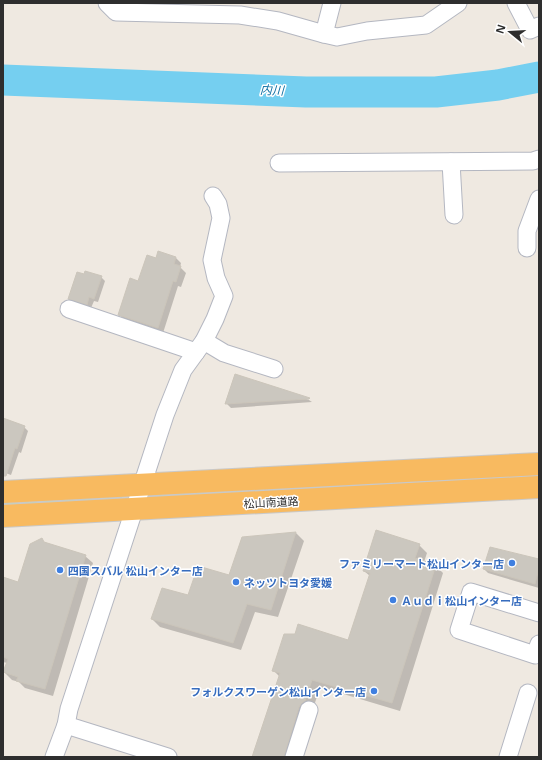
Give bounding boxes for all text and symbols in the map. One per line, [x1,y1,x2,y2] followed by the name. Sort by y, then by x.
[490,12,530,52] north arrow
[491,22,509,35] text: N
[260,81,286,99] water label: 内川
[243,493,299,511] street label: 松山南道路
[339,556,504,571] place label: ファミリーマート松山インター店
[507,558,517,568] marker: ファミリーマート松山インター店
[68,563,203,578] place label: 四国スバル 松山インター店
[55,565,65,575] marker: 四国スバル 松山インター店
[244,575,332,590] place label: ネッツトヨタ愛媛
[231,577,241,587] marker: ネッツトヨタ愛媛
[401,593,522,608] place label: Ａｕｄｉ松山インター店
[388,595,398,605] marker: Ａｕｄｉ松山インター店
[190,684,366,699] place label: フォルクスワーゲン松山インター店
[369,686,379,696] marker: フォルクスワーゲン松山インター店

